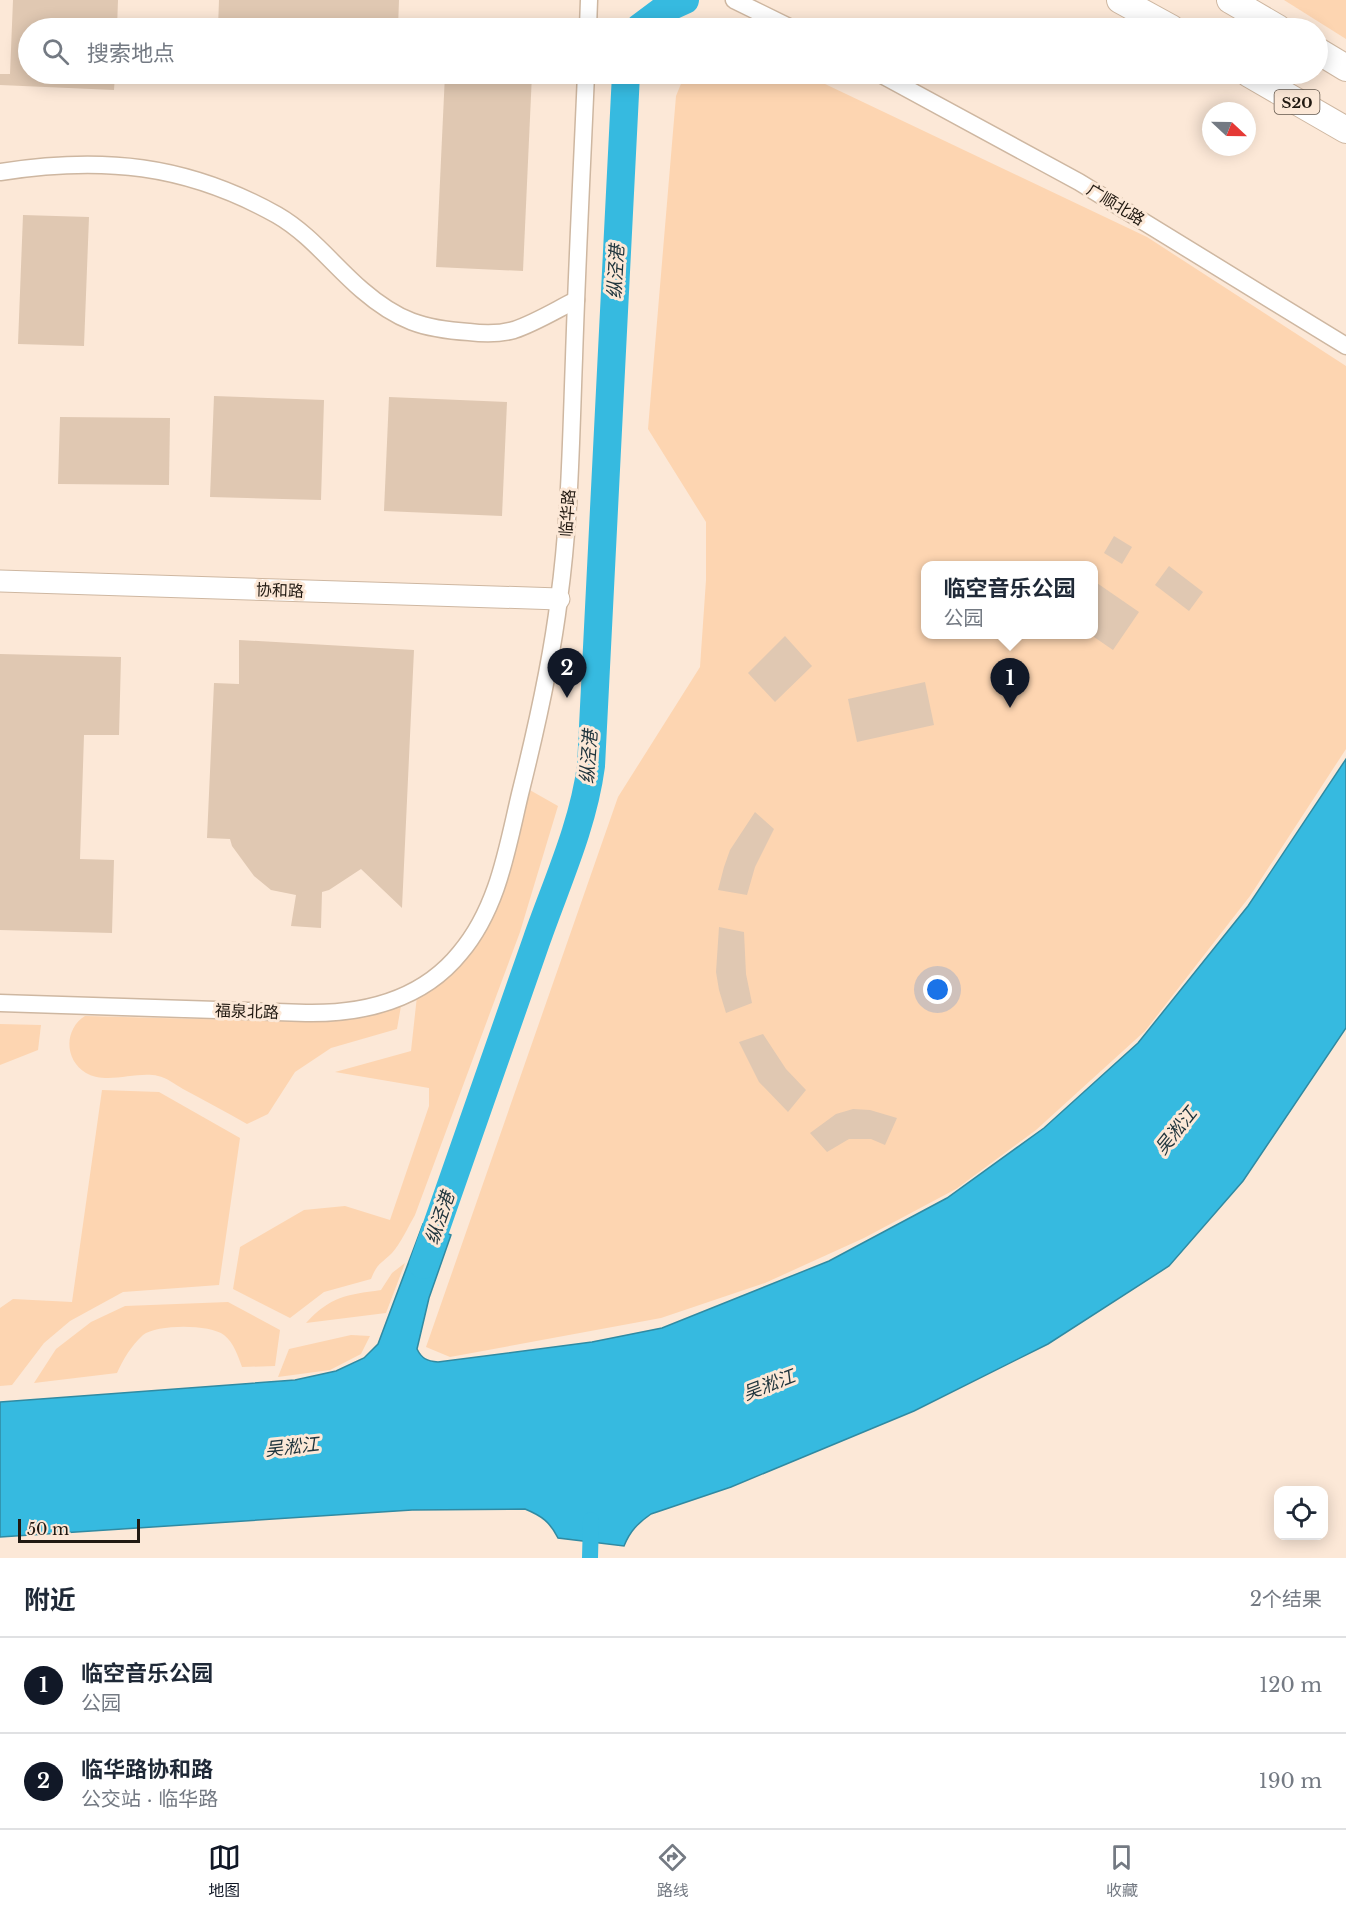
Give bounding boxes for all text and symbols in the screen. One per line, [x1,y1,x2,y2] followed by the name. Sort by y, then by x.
[18,18,1328,84] search box
[39,35,72,68] icon: search
[87,40,175,67] text: 搜索地点
[1274,90,1320,114] road number: S20
[1202,102,1256,156] north arrow
[1083,179,1149,229] street label: 广顺北路
[604,241,629,300] water label: 纵泾港
[555,488,579,538] street label: 临华路
[921,561,1098,639] popup
[943,575,1076,602] text: 临空音乐公园
[256,579,304,601] street label: 协和路
[943,606,983,630] text: 公园
[548,648,586,698] pin: 2
[990,658,1030,708] pin: 1
[576,726,602,785] water label: 纵泾港
[923,975,952,1004] your location
[215,1000,279,1022] street label: 福泉北路
[1150,1102,1203,1159] water label: 吴淞江
[421,1186,460,1247] water label: 纵泾港
[740,1364,800,1405] water label: 吴淞江
[264,1433,322,1461] water label: 吴淞江
[1274,1486,1328,1540] map controls
[1274,1486,1328,1540] button: locate
[18,1516,140,1544] scale bar
[27,1519,69,1539] text: 50 m
[24,1584,76,1616] text: 附近
[1250,1587,1322,1611] text: 2个结果
[81,1660,213,1687] text: 临空音乐公园
[39,1673,48,1697] text: 1
[1259,1673,1322,1697] text: 120 m
[81,1691,121,1715] text: 公园
[81,1756,213,1783] text: 临华路协和路
[37,1769,50,1793] text: 2
[1259,1769,1322,1793] text: 190 m
[81,1787,218,1811] text: 公交站 · 临华路
[208,1841,241,1901] tab: 地图
[656,1841,689,1901] tab: 路线
[1105,1841,1138,1901] tab: 收藏

